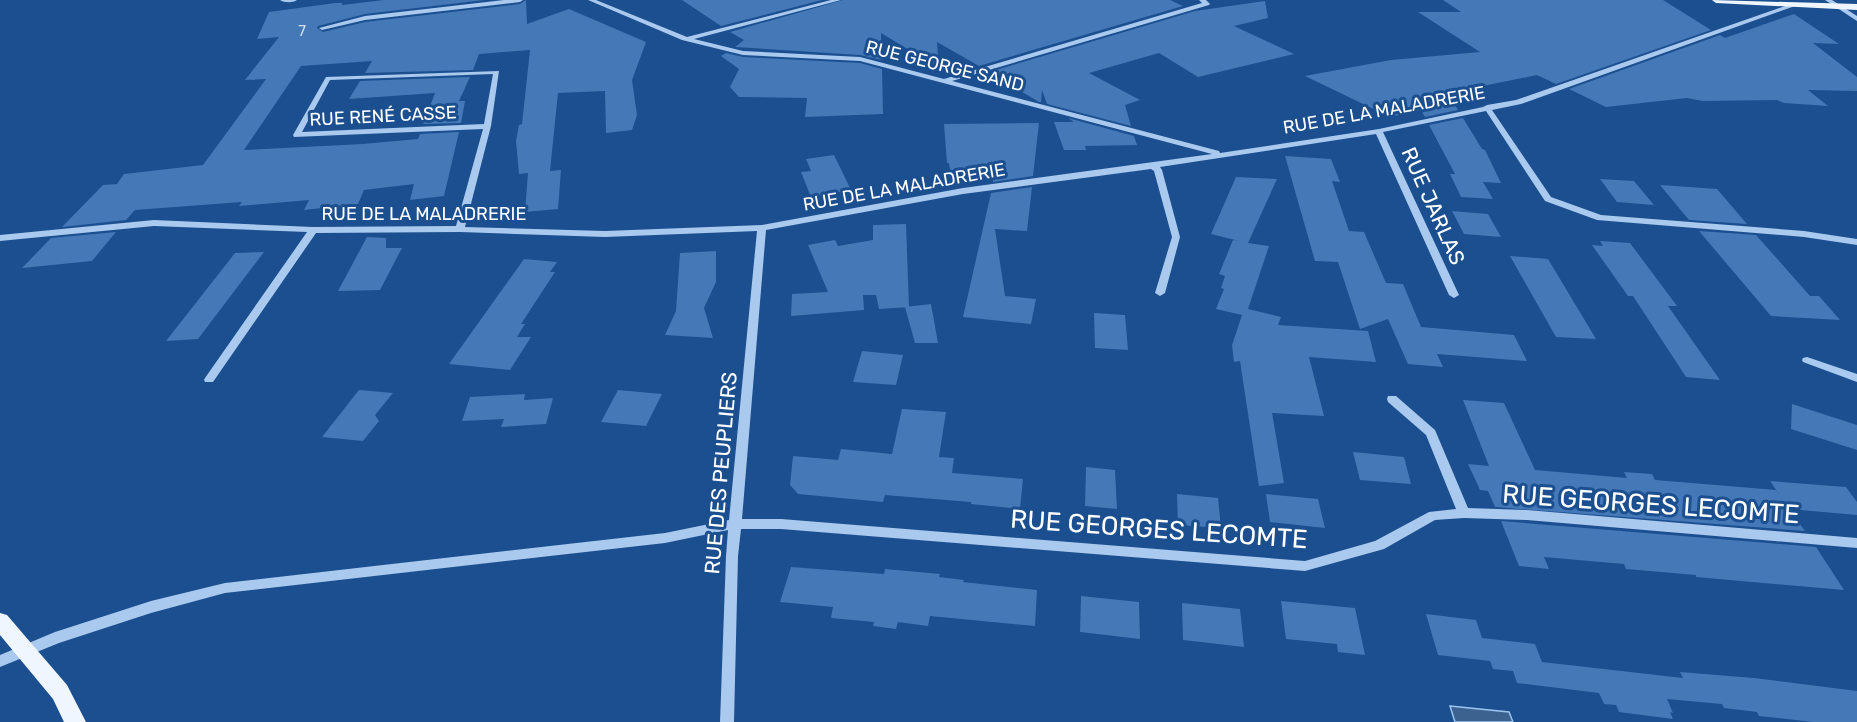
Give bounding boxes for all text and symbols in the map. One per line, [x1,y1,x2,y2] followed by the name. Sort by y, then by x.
[298,22,306,40] house number: 7
[864,36,1026,96] street label: RUE GEORGE SAND
[1281,81,1487,139] street label: RUE DE LA MALADRERIE
[309,101,457,131] street label: RUE RENÉ CASSE
[1396,143,1470,268] street label: RUE JARLAS
[801,158,1007,216] street label: RUE DE LA MALADRERIE
[322,203,526,225] street label: RUE DE LA MALADRERIE
[699,371,742,575] street label: RUE DES PEUPLIERS
[1501,479,1801,530] street label: RUE GEORGES LECOMTE
[1009,504,1309,555] street label: RUE GEORGES LECOMTE

